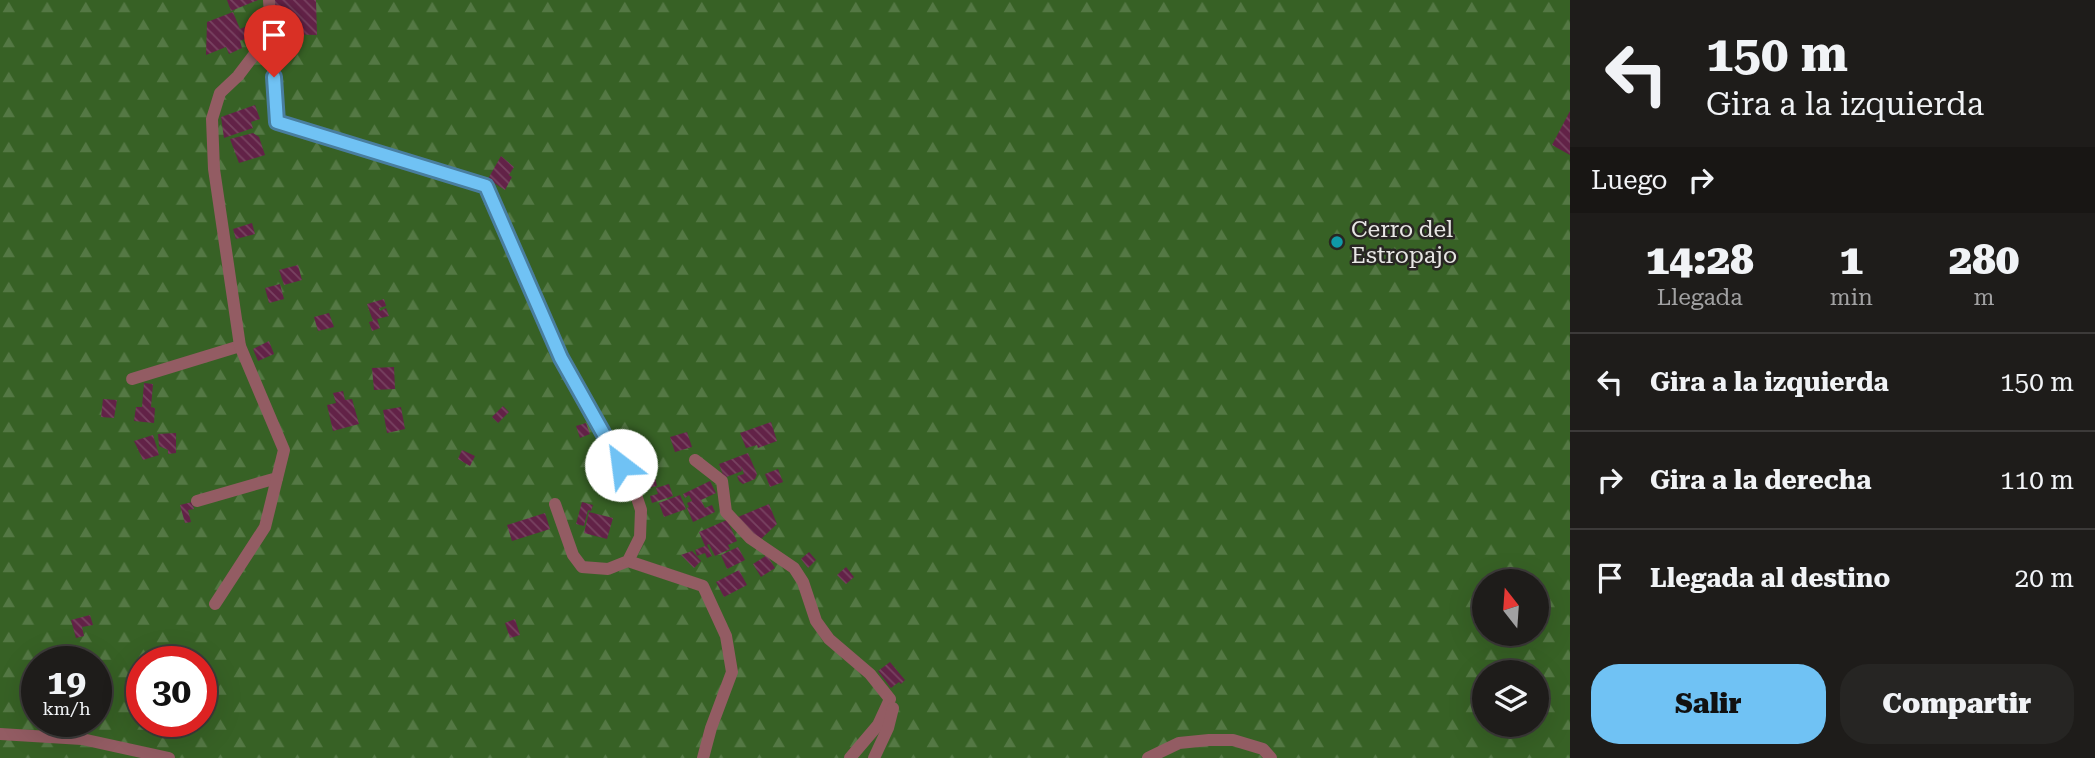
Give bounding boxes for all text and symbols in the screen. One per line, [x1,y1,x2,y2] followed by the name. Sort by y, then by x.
[244,5,304,77] pin
[255,16,293,54] icon: arrive
[1706,26,1848,83] text: 150 m
[1591,28,1682,119] icon: left
[1706,85,1984,123] text: Gira a la izquierda
[1682,161,1720,199] icon: right
[1591,165,1668,195] text: Luego
[1351,216,1457,269] place label: Cerro del Estropajo
[1329,234,1345,250] marker: Cerro del Estropajo
[1646,235,1754,284] text: 14:28
[1839,235,1863,284] text: 1
[1949,235,2019,284] text: 280
[1657,284,1743,311] text: Llegada
[1830,284,1873,311] text: min
[1973,284,1994,311] text: m
[1591,363,1629,401] icon: left
[1650,367,1889,397] text: Gira a la izquierda
[2000,367,2074,397] text: 150 m
[584,428,658,502] position arrow
[1591,461,1629,499] icon: right
[1650,465,1871,495] text: Gira a la derecha
[2000,465,2074,495] text: 110 m
[1591,559,1629,597] icon: arrive
[1650,563,1890,593] text: Llegada al destino
[2015,563,2074,593] text: 20 m
[1472,569,1549,646] north arrow
[1472,569,1549,737] map controls
[126,646,217,737] speed limit sign: 30
[1472,660,1549,737] button: layers
[47,662,86,703] text: 19
[1591,664,1826,744] button: Salir
[1840,664,2074,744] button: Compartir
[42,698,91,719] text: km/h

